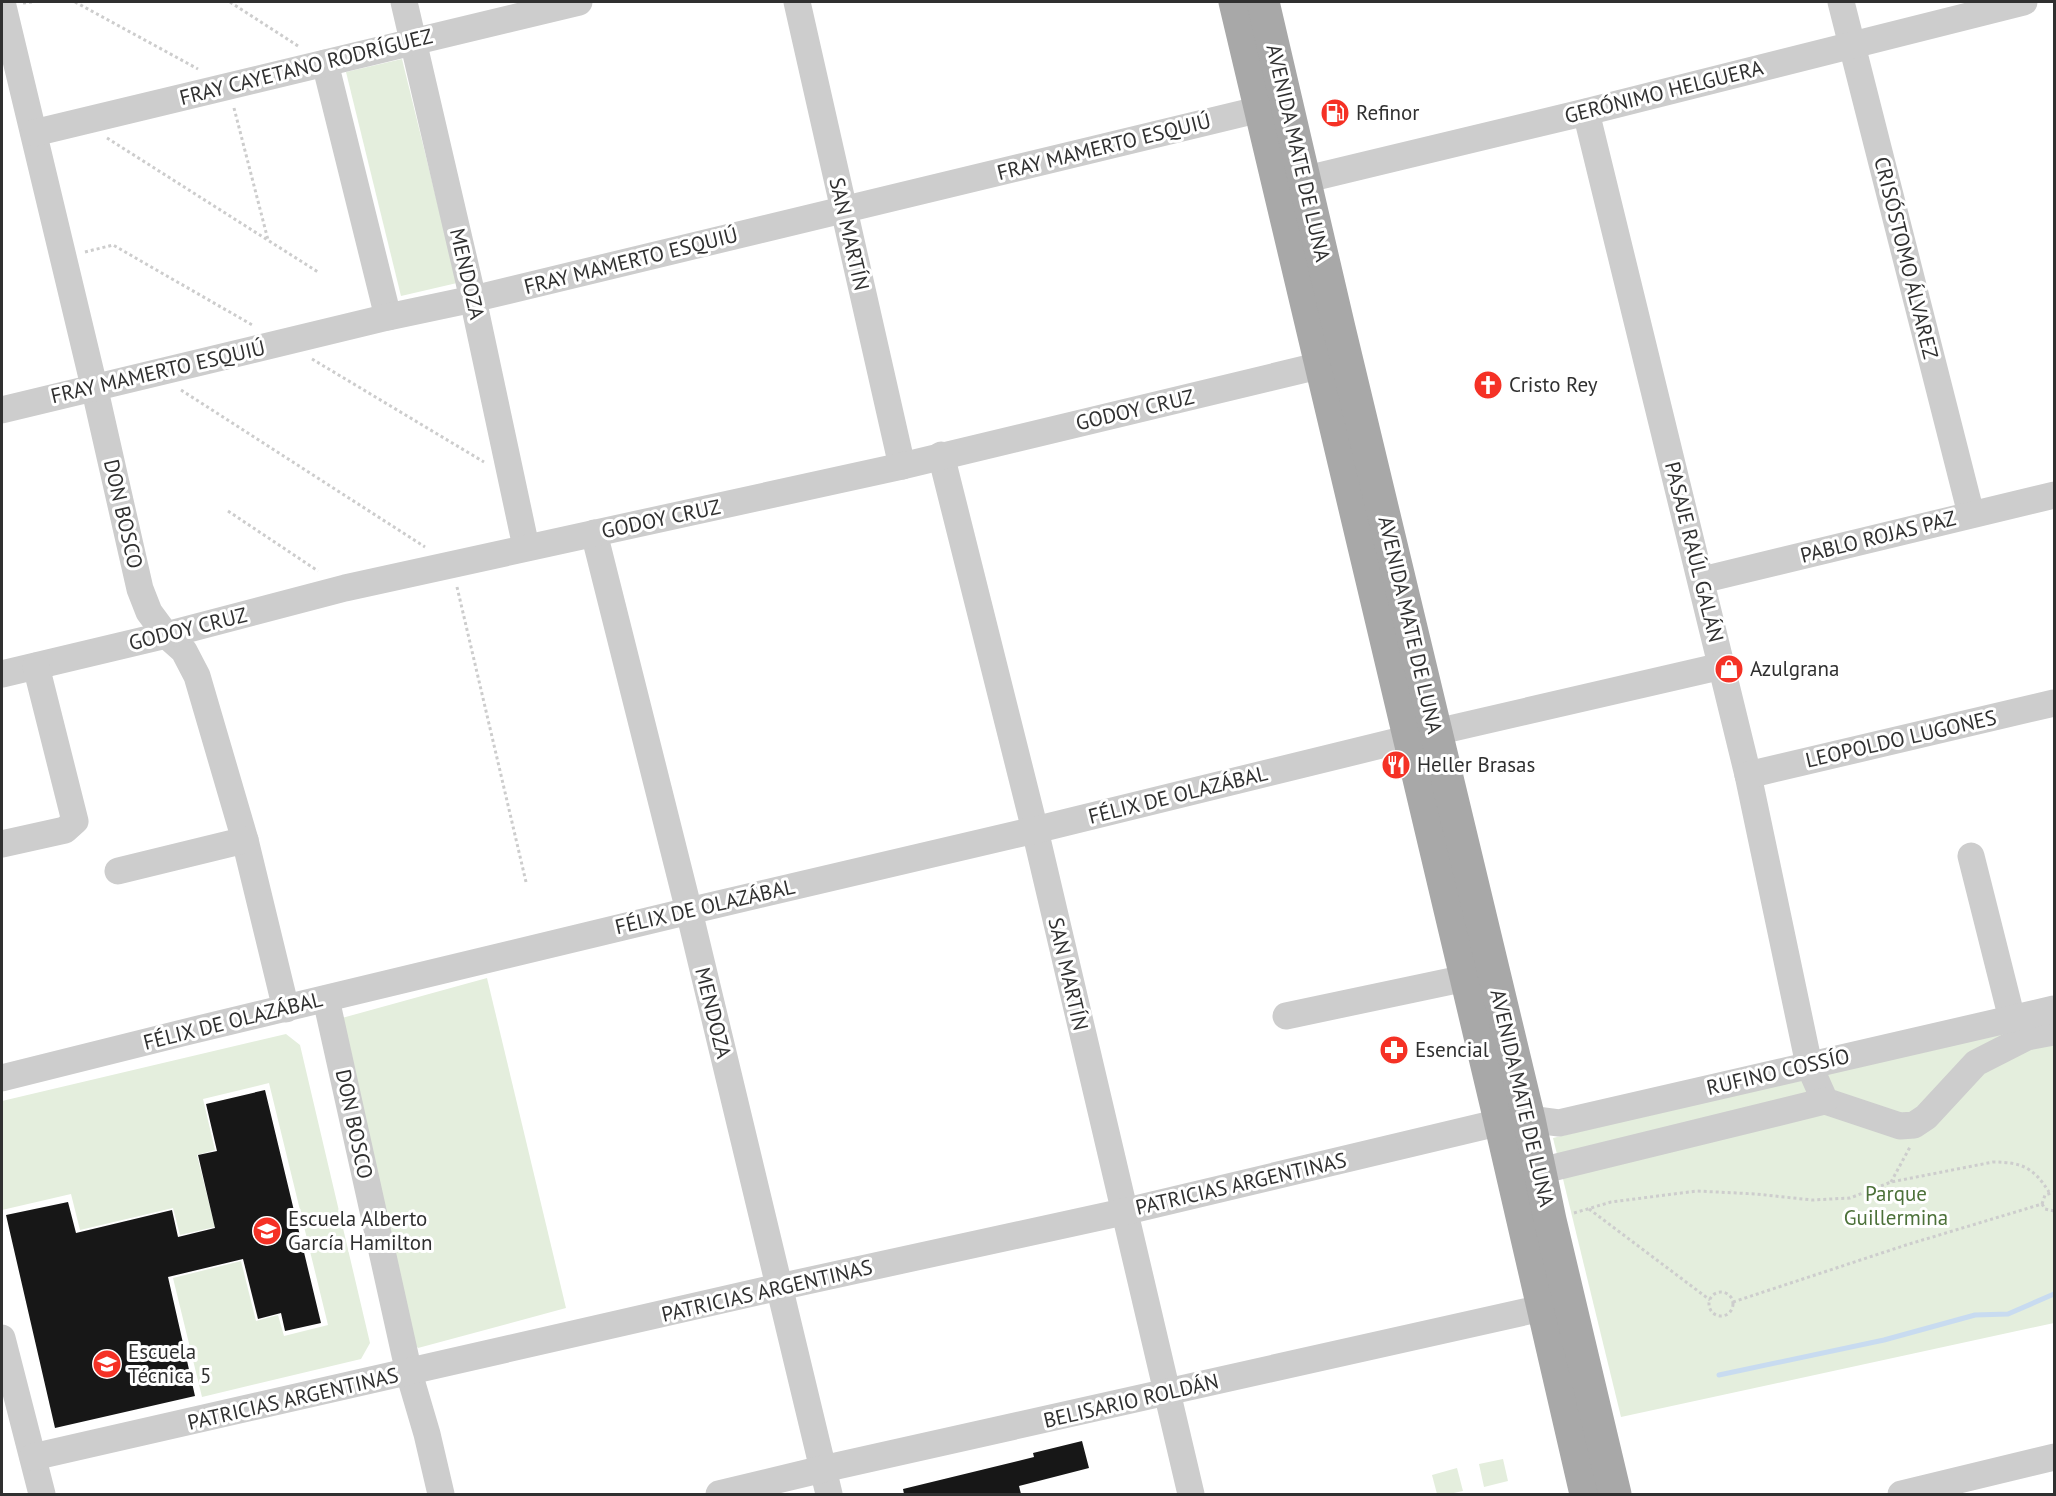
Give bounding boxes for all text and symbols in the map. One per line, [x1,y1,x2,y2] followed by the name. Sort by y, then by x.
[177,22,435,111] street label: FRAY CAYETANO RODRÍGUEZ
[1260,41,1337,265] street label: AVENIDA MATE DE LUNA
[1562,54,1767,129] street label: GERÓNIMO HELGUERA
[1319,97,1351,129] fuel station icon: Refinor
[1356,99,1419,126] place label: Refinor
[994,107,1214,186] street label: FRAY MAMERTO ESQUIÚ
[1868,154,1945,362] street label: CRISÓSTOMO ÁLVAREZ
[823,175,876,293] street label: SAN MARTÍN
[521,221,741,300] street label: FRAY MAMERTO ESQUIÚ
[444,226,491,323] street label: MENDOZA
[48,334,268,409] street label: FRAY MAMERTO ESQUIÚ
[1472,369,1504,401] church icon: Cristo Rey
[1509,371,1598,398] place label: Cristo Rey
[1073,383,1197,436] street label: GODOY CRUZ
[98,457,149,571] street label: DON BOSCO
[1659,459,1730,645] street label: PASAJE RAÚL GALÁN
[599,493,723,544] street label: GODOY CRUZ
[1797,504,1958,569] street label: PABLO ROJAS PAZ
[1372,513,1449,737] street label: AVENIDA MATE DE LUNA
[126,601,250,656] street label: GODOY CRUZ
[1713,653,1745,685] shop icon: Azulgrana
[1750,655,1839,682] place label: Azulgrana
[1803,703,1999,774] street label: LEOPOLDO LUGONES
[1380,749,1412,781] restaurant icon: Heller Brasas
[1417,751,1535,778] place label: Heller Brasas
[1085,759,1270,830] street label: FÉLIX DE OLAZÁBAL
[612,873,798,940] street label: FÉLIX DE OLAZÁBAL
[1042,915,1095,1033] street label: SAN MARTÍN
[689,965,738,1062] street label: MENDOZA
[140,985,325,1056] street label: FÉLIX DE OLAZÁBAL
[1484,986,1561,1210] street label: AVENIDA MATE DE LUNA
[1378,1034,1410,1066] pharmacy icon: Esencial
[1415,1036,1489,1063] place label: Esencial
[1704,1042,1852,1101] street label: RUFINO COSSÍO
[330,1067,379,1181] street label: DON BOSCO
[1133,1146,1349,1221] street label: PATRICIAS ARGENTINAS
[1844,1180,1948,1231] park label: Parque Guillermina
[288,1205,433,1256] place label: Escuela Alberto García Hamilton
[251,1215,283,1247] school or university icon: Escuela Alberto García Hamilton
[659,1253,875,1328] street label: PATRICIAS ARGENTINAS
[128,1338,211,1389] place label: Escuela Técnica 5
[91,1348,123,1380] school or university icon: Escuela Técnica 5
[185,1361,401,1436] street label: PATRICIAS ARGENTINAS
[1041,1367,1221,1434] street label: BELISARIO ROLDÁN

